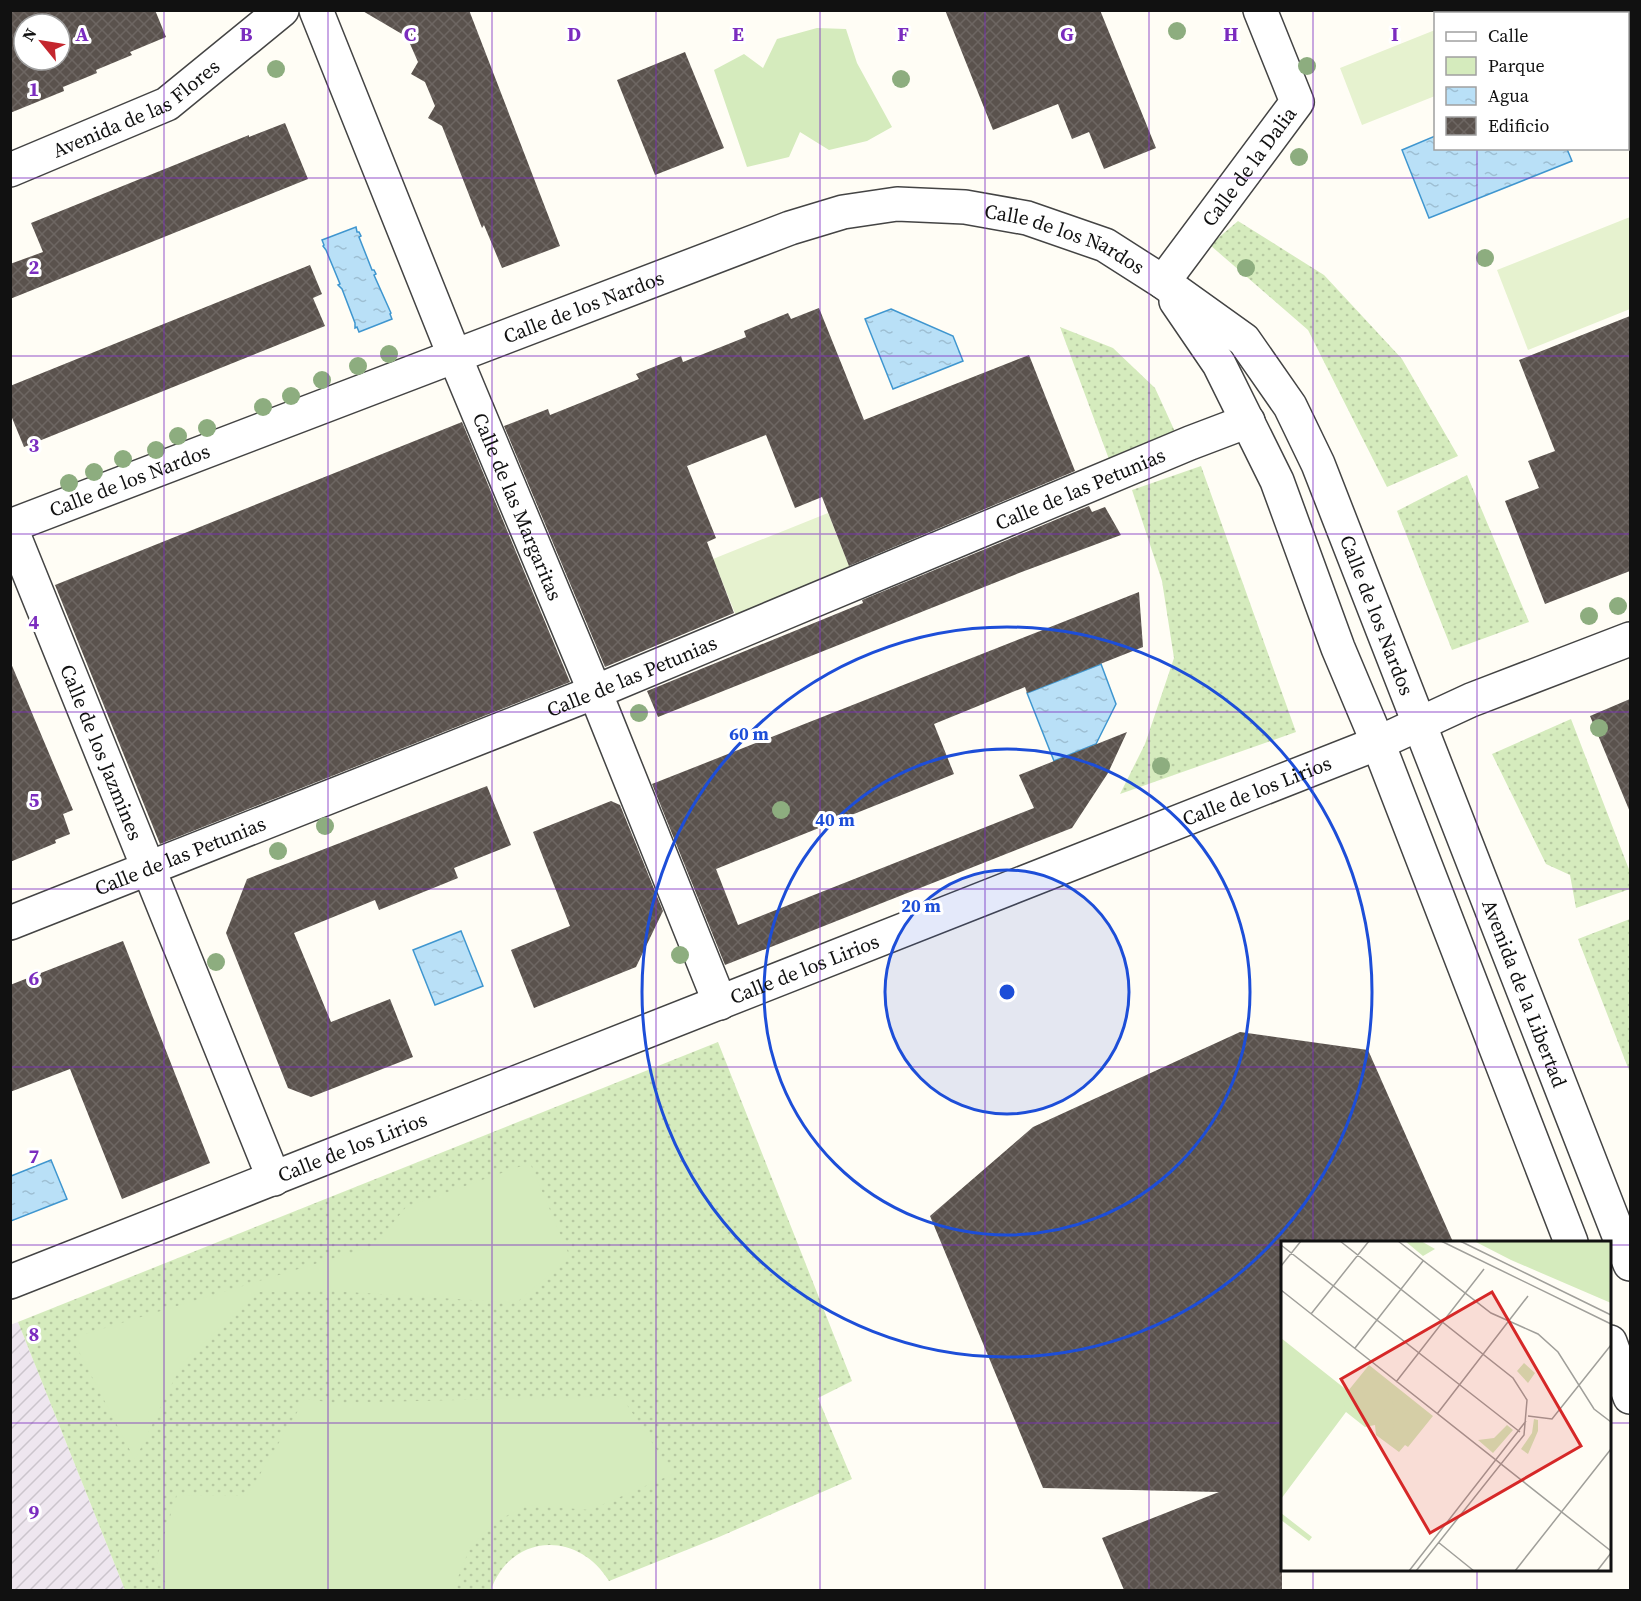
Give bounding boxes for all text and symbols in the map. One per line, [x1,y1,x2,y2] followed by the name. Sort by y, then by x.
[12,12,72,72] north arrow
[1434,12,1629,150] legend
[75,20,89,48] text: A
[239,20,253,48] text: B
[404,20,416,48] text: C
[567,20,581,48] text: D
[732,20,744,48] text: E
[897,20,909,48] text: F
[1060,20,1074,48] text: G
[1223,20,1239,48] text: H
[1391,20,1399,48] text: I
[1488,23,1528,48] text: Calle
[17,24,42,45] text: N
[48,52,226,165] street label: Avenida de las Flores
[1488,53,1545,78] text: Parque
[29,75,39,103] text: 1
[1488,83,1530,108] text: Agua
[1195,100,1303,232] street label: Calle de la Dalia
[1488,113,1549,138] text: Edificio
[982,197,1150,281] street label: Calle de los Nardos
[29,253,40,281] text: 2
[499,263,668,350] street label: Calle de los Nardos
[466,409,569,605] street label: Calle de las Margaritas
[29,431,40,459] text: 3
[45,437,214,524] street label: Calle de los Nardos
[991,441,1170,537] street label: Calle de las Petunias
[1333,531,1421,699] street label: Calle de los Nardos
[29,608,40,636] text: 4
[543,629,721,724] street label: Calle de las Petunias
[53,660,150,844] street label: Calle de los Jazmines
[729,721,769,746] text: 60 m
[1178,749,1335,833] street label: Calle de los Lirios
[29,786,40,814] text: 5
[815,807,855,832] text: 40 m
[90,809,270,902] street label: Calle de las Petunias
[901,893,941,918] text: 20 m
[1475,895,1574,1092] street label: Avenida de la Libertad
[726,927,883,1011] street label: Calle de los Lirios
[29,964,40,992] text: 6
[997,982,1017,1002] centre of rings
[274,1105,431,1189] street label: Calle de los Lirios
[29,1142,40,1170] text: 7
[1281,1241,1611,1571] inset map
[29,1320,39,1348] text: 8
[29,1498,40,1526] text: 9

